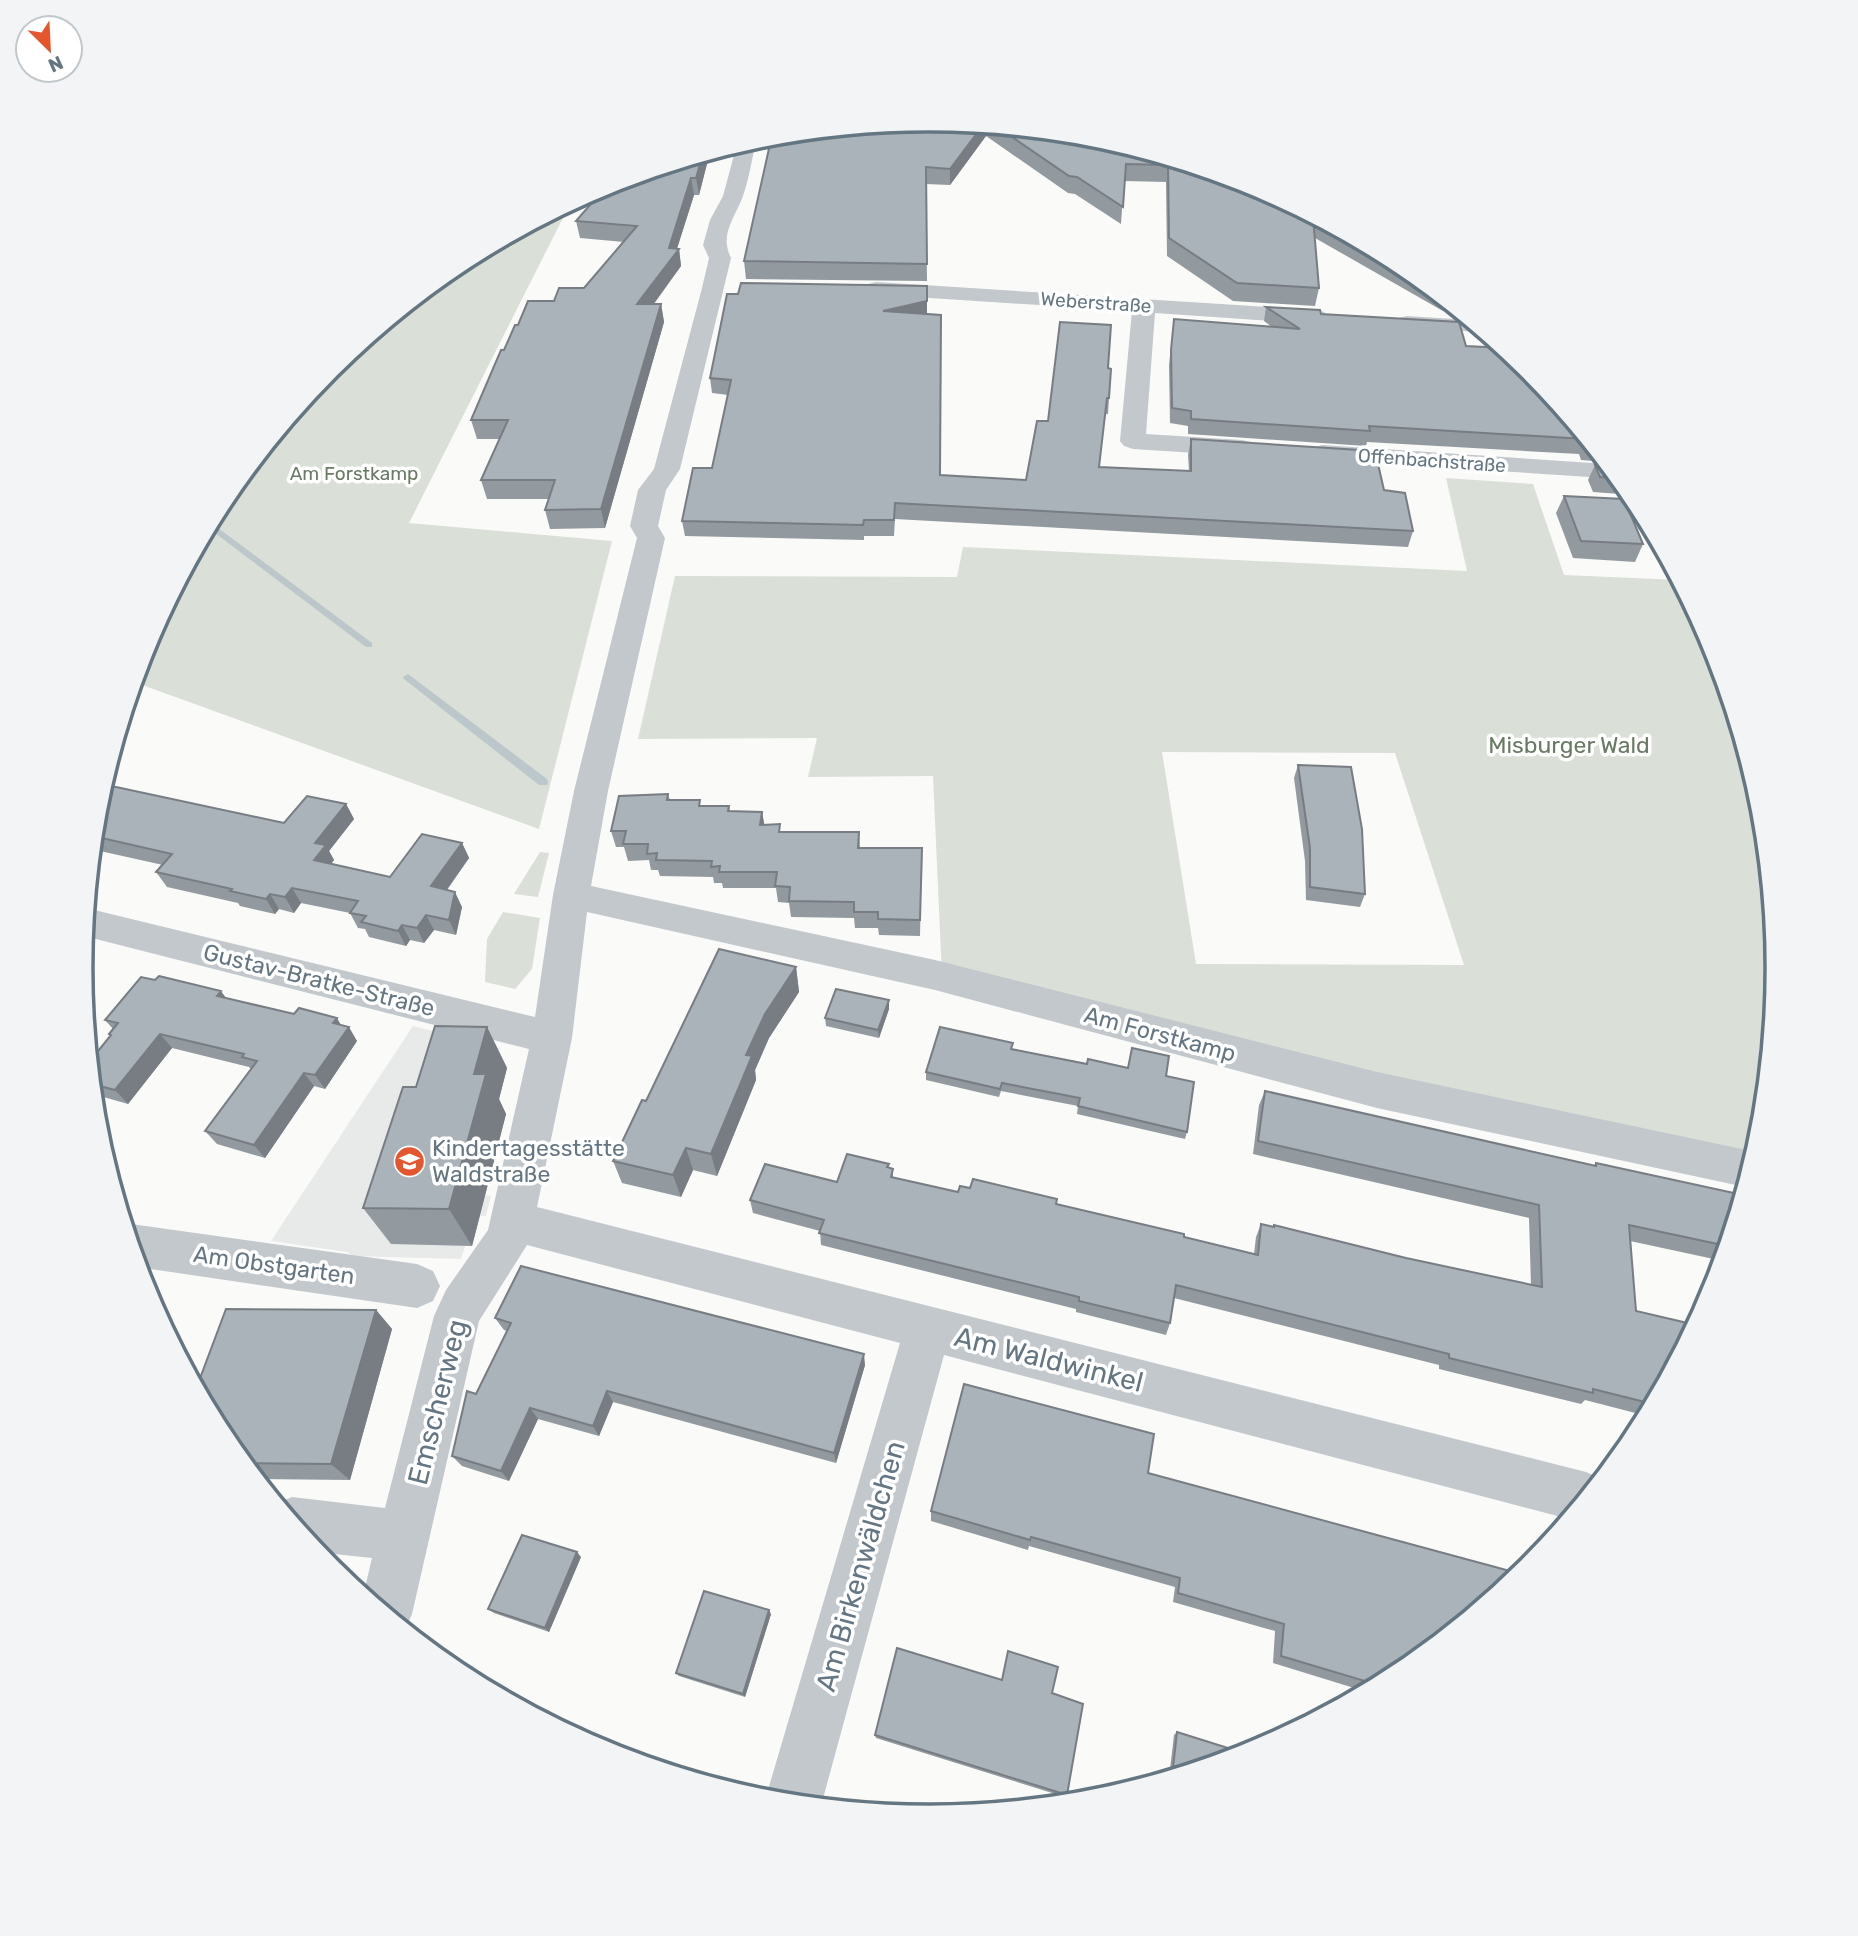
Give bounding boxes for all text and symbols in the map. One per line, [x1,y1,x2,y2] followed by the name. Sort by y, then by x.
[14,14,84,84] north arrow
[45,51,67,77] text: N
[1040,287,1152,318] street label: Weberstraße
[1357,444,1507,477] street label: Offenbachstraße
[290,462,418,485] park label: Am Forstkamp
[1488,731,1650,759] park label: Misburger Wald
[200,938,438,1022] street label: Gustav-Bratke-Straße
[1081,1000,1239,1068] street label: Am Forstkamp
[432,1134,625,1188] place label: Kindertagesstätte Waldstraße
[392,1144,426,1178] school or university icon: Kindertagesstätte Waldstraße
[192,1240,356,1290] street label: Am Obstgarten
[401,1316,474,1488] street label: Emscherweg
[951,1320,1147,1399] street label: Am Waldwinkel
[809,1437,912,1695] street label: Am Birkenwäldchen

